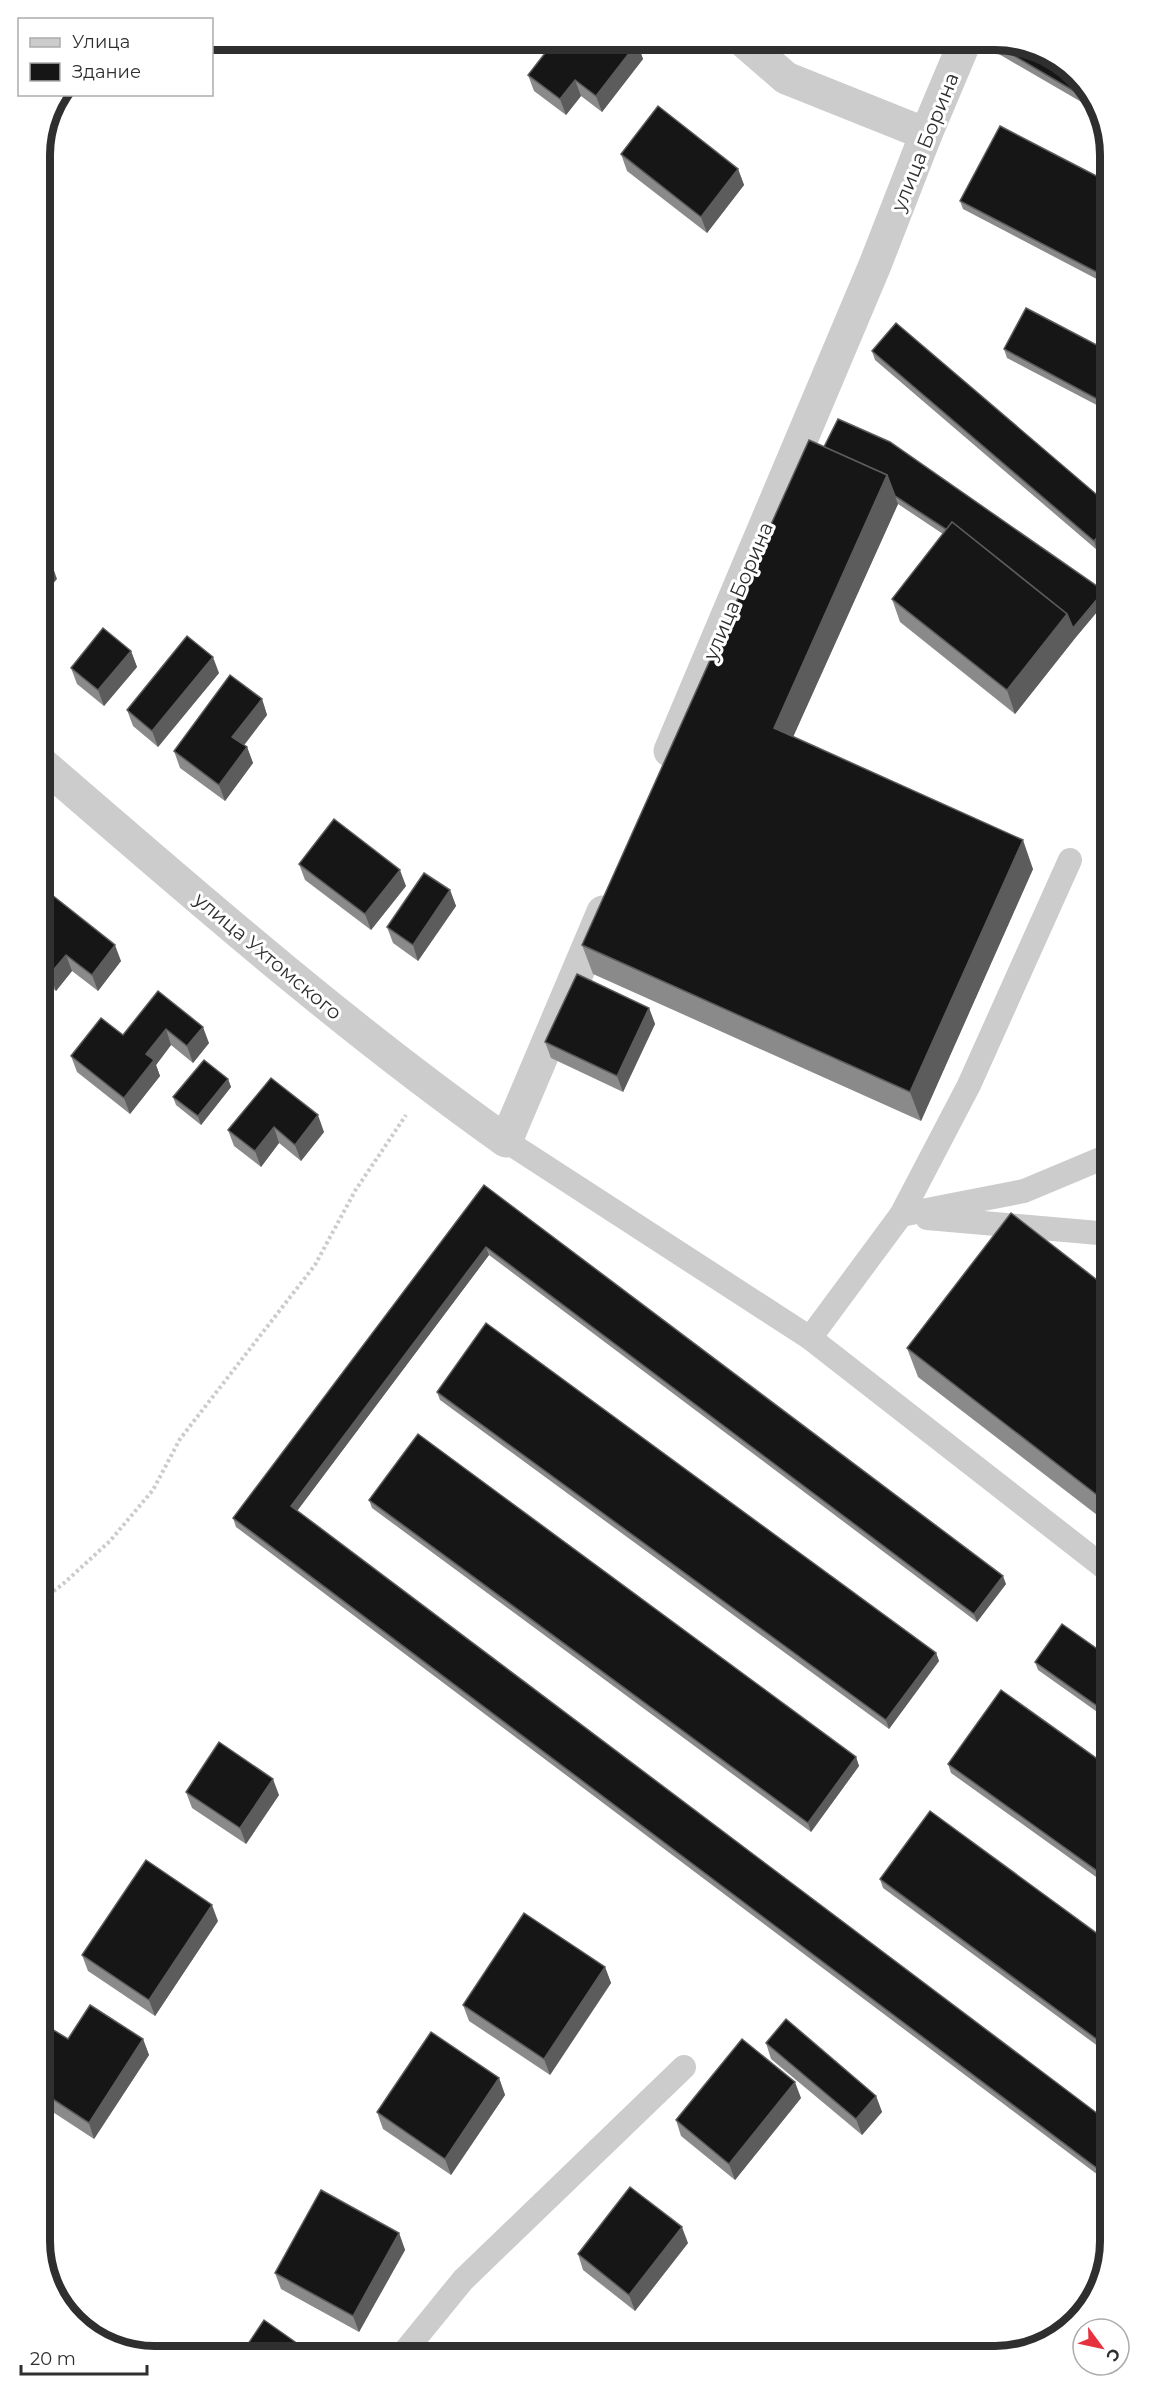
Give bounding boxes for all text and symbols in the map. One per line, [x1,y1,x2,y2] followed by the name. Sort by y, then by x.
[18,18,213,96] legend
[72,31,130,53] text: Улица
[72,61,141,83] text: Здание
[886,69,964,216] street label: улица Борина
[698,518,778,665] street label: улица Борина
[189,887,347,1025] street label: улица Ухтомского
[1071,2317,1131,2377] north arrow
[21,2338,147,2376] scale bar
[1102,2345,1124,2365] text: С
[30,2348,76,2370] text: 20 m

